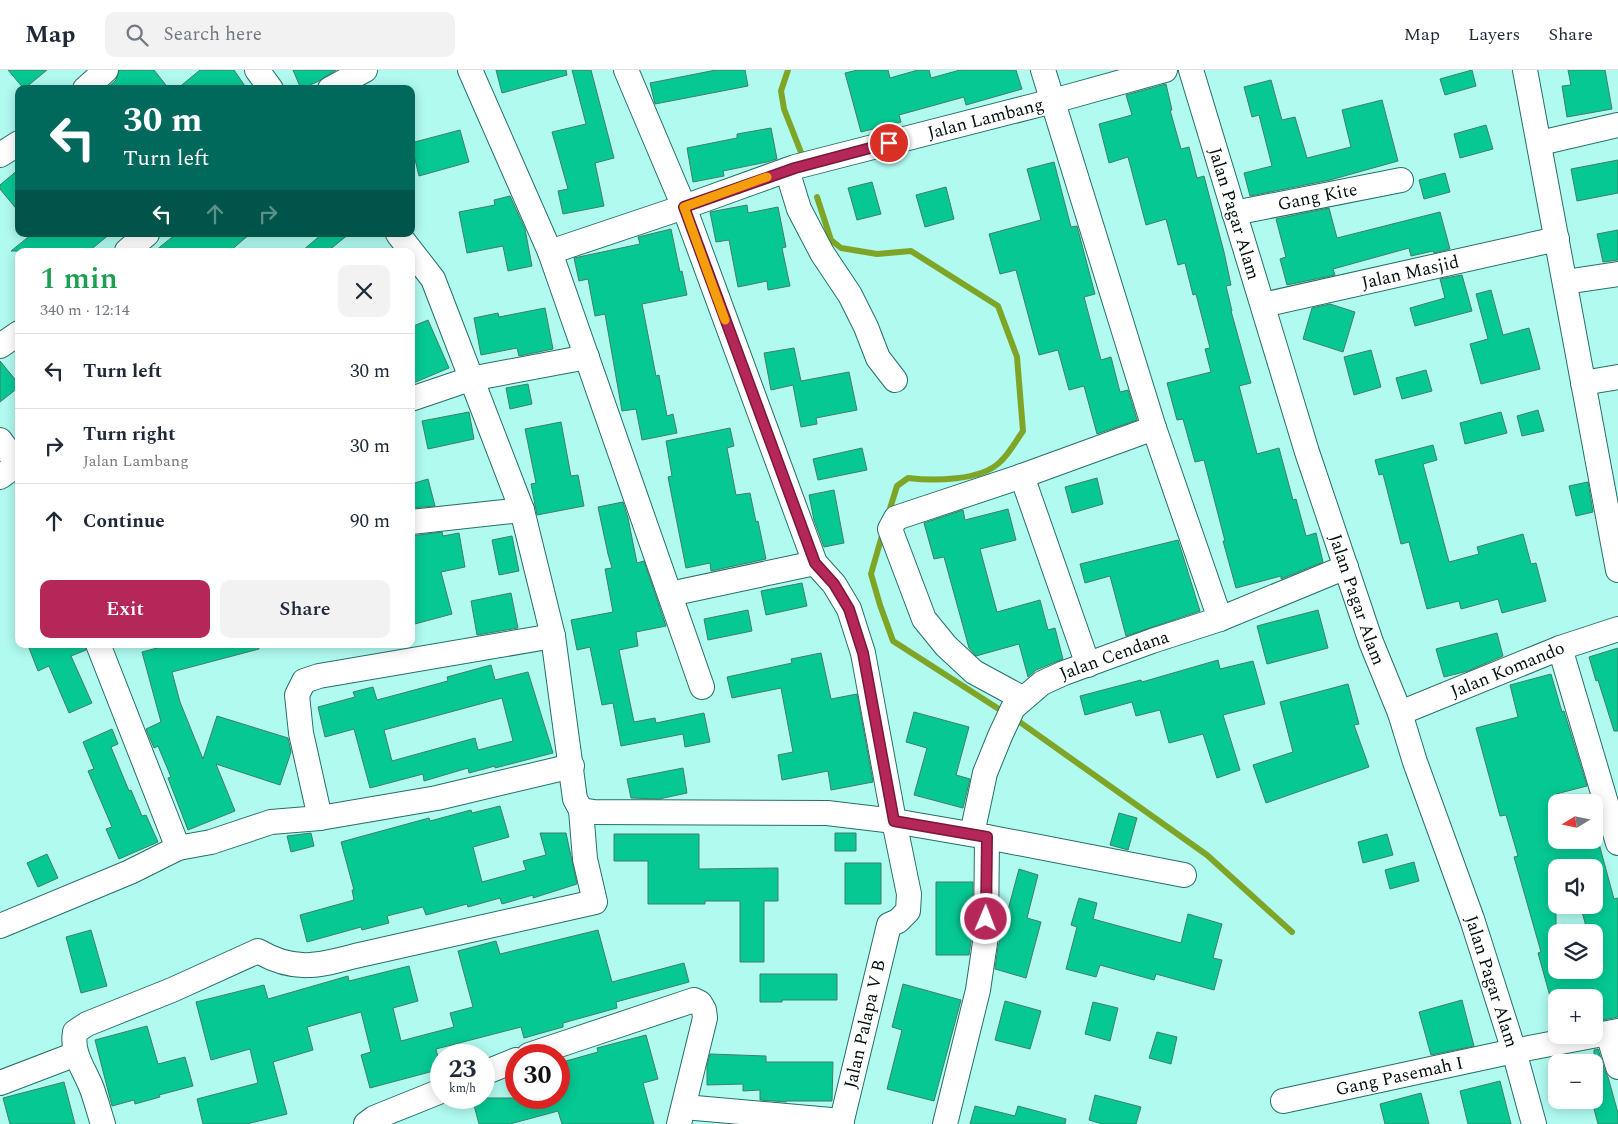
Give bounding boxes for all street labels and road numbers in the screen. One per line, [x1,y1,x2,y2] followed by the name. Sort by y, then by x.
[925,90,1047,146] street label: Jalan Lambang
[1202,144,1267,283] street label: Jalan Pagar Alam
[1275,175,1360,218] street label: Gang Kite
[1359,248,1462,296] street label: Jalan Masjid
[1322,530,1393,669] street label: Jalan Pagar Alam
[1055,623,1173,687] street label: Jalan Cendana
[1446,634,1569,705] street label: Jalan Komando
[1458,911,1525,1051] street label: Jalan Pagar Alam
[837,957,893,1091] street label: Jalan Palapa V B
[1333,1049,1466,1103] street label: Gang Pasemah I

